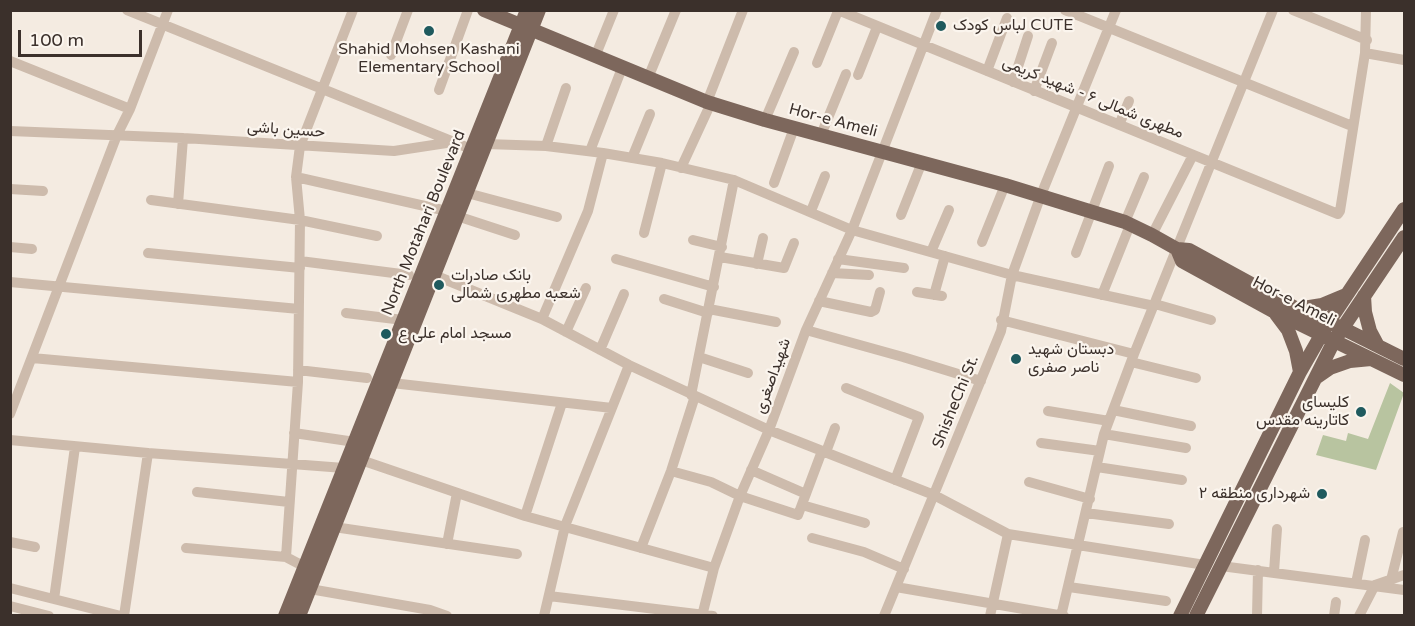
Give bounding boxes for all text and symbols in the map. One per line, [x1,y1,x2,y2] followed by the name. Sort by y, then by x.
[953,16,1073,36] place label: لباس کودک CUTE
[21,18,146,56] scale bar
[934,19,948,33] marker: لباس کودک CUTE
[422,24,436,38] marker: Shahid Mohsen Kashani Elementary School
[29,29,84,51] text: 100 m
[338,40,520,78] place label: Shahid Mohsen Kashani Elementary School
[1000,53,1186,143] street label: مطهری شمالی ۶ - شهید کریمی
[787,100,879,142] street label: Hor-e Ameli
[246,118,326,142] street label: حسین باشی
[378,127,470,319] street label: North Motahari Boulevard
[451,266,581,304] place label: بانک صادرات شعبه مطهری شمالی
[1249,273,1339,331] street label: Hor-e Ameli
[432,278,446,292] marker: بانک صادرات شعبه مطهری شمالی
[398,324,512,344] place label: مسجد امام علی ع
[379,327,393,341] marker: مسجد امام علی ع
[751,336,795,416] street label: شهیداصغری
[1028,340,1114,378] place label: دبستان شهید ناصر صفری
[1009,352,1023,366] marker: دبستان شهید ناصر صفری
[929,353,983,451] street label: ShisheChi St.
[1256,393,1349,431] place label: کلیسای کاتارینه مقدس
[1354,405,1368,419] marker: کلیسای کاتارینه مقدس
[1199,484,1310,504] place label: شهرداری منطقه ۲
[1315,487,1329,501] marker: شهرداری منطقه ۲

